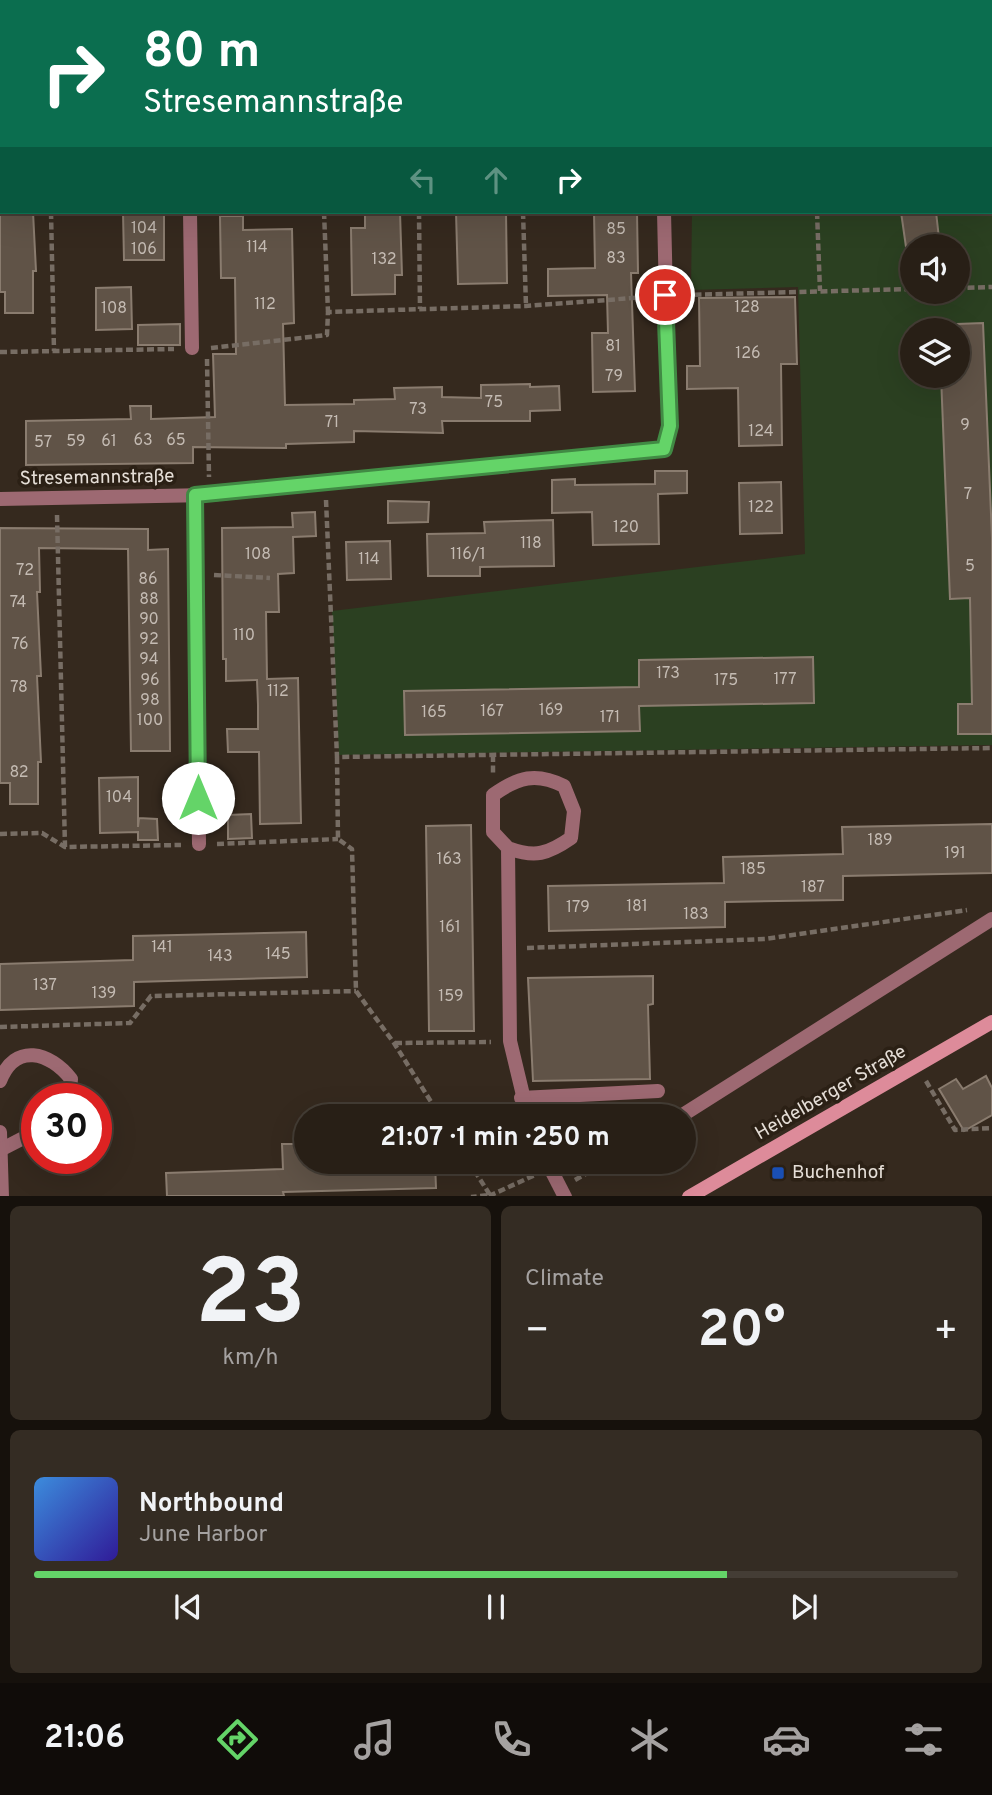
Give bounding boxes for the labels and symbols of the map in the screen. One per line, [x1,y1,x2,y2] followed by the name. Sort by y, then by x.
[131,219,157,239] house number: 104
[606,220,626,240] house number: 85
[246,238,268,258] house number: 114
[131,240,157,260] house number: 106
[606,249,626,269] house number: 83
[371,250,397,270] house number: 132
[635,265,695,325] pin
[254,295,276,315] house number: 112
[734,298,760,318] house number: 128
[101,299,127,319] house number: 108
[605,337,621,357] house number: 81
[735,344,761,364] house number: 126
[605,367,623,387] house number: 79
[485,393,503,413] house number: 75
[409,400,427,420] house number: 73
[325,413,339,433] house number: 71
[960,416,970,436] house number: 9
[748,422,774,442] house number: 124
[133,431,153,451] house number: 63
[166,431,186,451] house number: 65
[66,432,86,452] house number: 59
[101,432,117,452] house number: 61
[34,433,52,453] house number: 57
[19,465,175,491] street label: Stresemannstraße
[964,485,972,505] house number: 7
[748,498,774,518] house number: 122
[613,518,639,538] house number: 120
[520,534,542,554] house number: 118
[245,545,271,565] house number: 108
[450,545,486,565] house number: 116/1
[358,550,380,570] house number: 114
[965,557,975,577] house number: 5
[16,561,34,581] house number: 72
[138,570,158,590] house number: 86
[139,590,159,610] house number: 88
[10,593,26,613] house number: 74
[139,610,159,630] house number: 90
[233,626,255,646] house number: 110
[139,630,159,650] house number: 92
[11,635,29,655] house number: 76
[139,650,159,670] house number: 94
[656,664,680,684] house number: 173
[773,670,797,690] house number: 177
[140,671,160,691] house number: 96
[714,671,738,691] house number: 175
[10,678,28,698] house number: 78
[267,682,289,702] house number: 112
[140,691,160,711] house number: 98
[539,701,563,721] house number: 169
[480,702,504,722] house number: 167
[421,703,447,723] house number: 165
[600,708,620,728] house number: 171
[137,711,163,731] house number: 100
[161,761,235,835] position arrow
[9,763,29,783] house number: 82
[106,788,132,808] house number: 104
[868,831,892,851] house number: 189
[944,844,966,864] house number: 191
[436,850,462,870] house number: 163
[740,860,766,880] house number: 185
[801,878,825,898] house number: 187
[626,897,648,917] house number: 181
[566,898,590,918] house number: 179
[683,905,709,925] house number: 183
[439,918,461,938] house number: 161
[151,938,173,958] house number: 141
[265,945,291,965] house number: 145
[207,947,233,967] house number: 143
[33,976,57,996] house number: 137
[92,984,116,1004] house number: 139
[438,987,464,1007] house number: 159
[751,1040,911,1146] street label: Heidelberger Straße
[21,1083,112,1174] speed limit sign: 30
[792,1161,885,1185] place label: Buchenhof
[770,1165,786,1181] marker: Buchenhof

